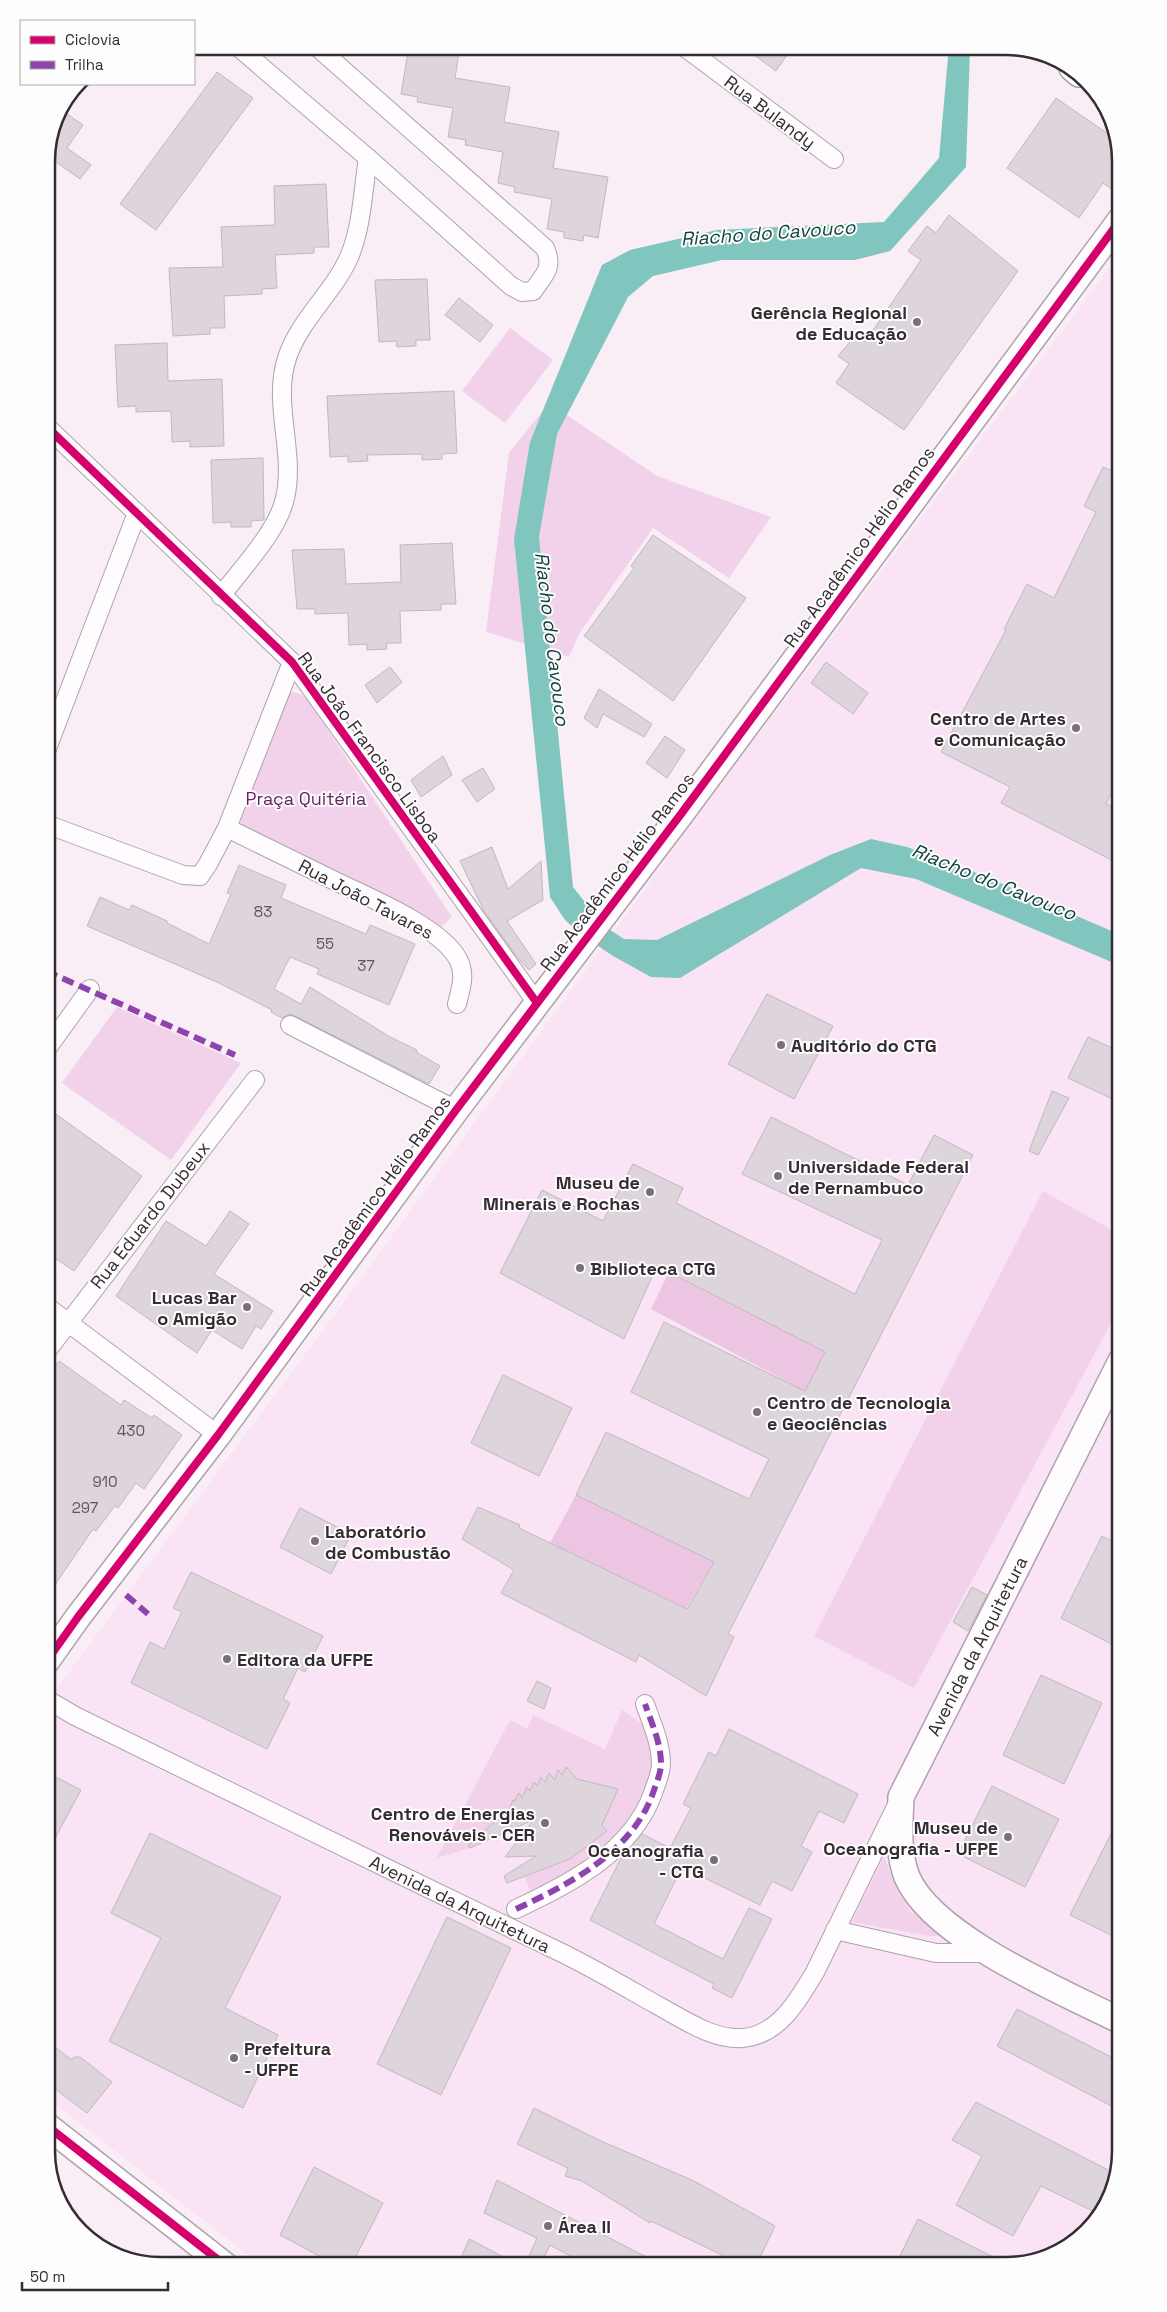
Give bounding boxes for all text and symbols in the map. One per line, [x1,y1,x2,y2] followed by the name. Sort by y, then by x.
[20,20,195,85] legend
[65,30,121,49] text: Ciclovia
[65,55,104,74] text: Trilha
[720,70,820,154] street label: Rua Bulandy
[680,214,857,252] water label: Riacho do Cavouco
[751,301,907,345] place label: Gerência Regional de Educação
[911,316,923,328] marker: Gerência Regional de Educação
[778,442,940,652] street label: Rua Acadêmico Hélio Ramos
[529,551,575,728] water label: Riacho do Cavouco
[293,647,447,847] street label: Rua João Francisco Lisboa
[930,707,1066,751] place label: Centro de Artes e Comunicação
[1070,722,1082,734] marker: Centro de Artes e Comunicação
[535,768,699,976] street label: Rua Acadêmico Hélio Ramos
[246,787,366,810] park label: Praça Quitéria
[908,838,1081,927] water label: Riacho do Cavouco
[295,854,437,944] street label: Rua João Tavares
[254,902,272,921] house number: 83
[316,934,334,953] house number: 55
[357,956,375,975] house number: 37
[791,1034,937,1057] place label: Auditório do CTG
[775,1039,787,1051] marker: Auditório do CTG
[294,1091,456,1301] street label: Rua Acadêmico Hélio Ramos
[85,1137,215,1293] street label: Rua Eduardo Dubeux
[788,1155,969,1199] place label: Universidade Federal de Pernambuco
[772,1170,784,1182] marker: Universidade Federal de Pernambuco
[483,1171,640,1215] place label: Museu de Minerais e Rochas
[644,1186,656,1198] marker: Museu de Minerais e Rochas
[590,1257,716,1280] place label: Biblioteca CTG
[574,1262,586,1274] marker: Biblioteca CTG
[152,1286,237,1330] place label: Lucas Bar o Amigão
[241,1301,253,1313] marker: Lucas Bar o Amigão
[767,1391,951,1435] place label: Centro de Tecnologia e Geociências
[751,1406,763,1418] marker: Centro de Tecnologia e Geociências
[117,1421,145,1440] house number: 430
[92,1472,118,1491] house number: 910
[72,1498,98,1517] house number: 297
[325,1520,451,1564] place label: Laboratório de Combustão
[309,1535,321,1547] marker: Laboratório de Combustão
[922,1552,1032,1740] street label: Avenida da Arquitetura
[237,1648,373,1671] place label: Editora da UFPE
[221,1653,233,1665] marker: Editora da UFPE
[371,1802,535,1846] place label: Centro de Energias Renováveis - CER
[823,1816,998,1860] place label: Museu de Oceanografia - UFPE
[539,1817,551,1829] marker: Centro de Energias Renováveis - CER
[1002,1831,1014,1843] marker: Museu de Oceanografia - UFPE
[588,1839,705,1883] place label: Oceanografia - CTG
[366,1850,554,1958] street label: Avenida da Arquitetura
[708,1854,720,1866] marker: Oceanografia - CTG
[244,2037,332,2081] place label: Prefeitura - UFPE
[228,2052,240,2064] marker: Prefeitura - UFPE
[558,2215,611,2238] place label: Área II
[542,2220,554,2232] marker: Área II
[22,2260,169,2292] scale bar
[30,2267,65,2286] text: 50 m

